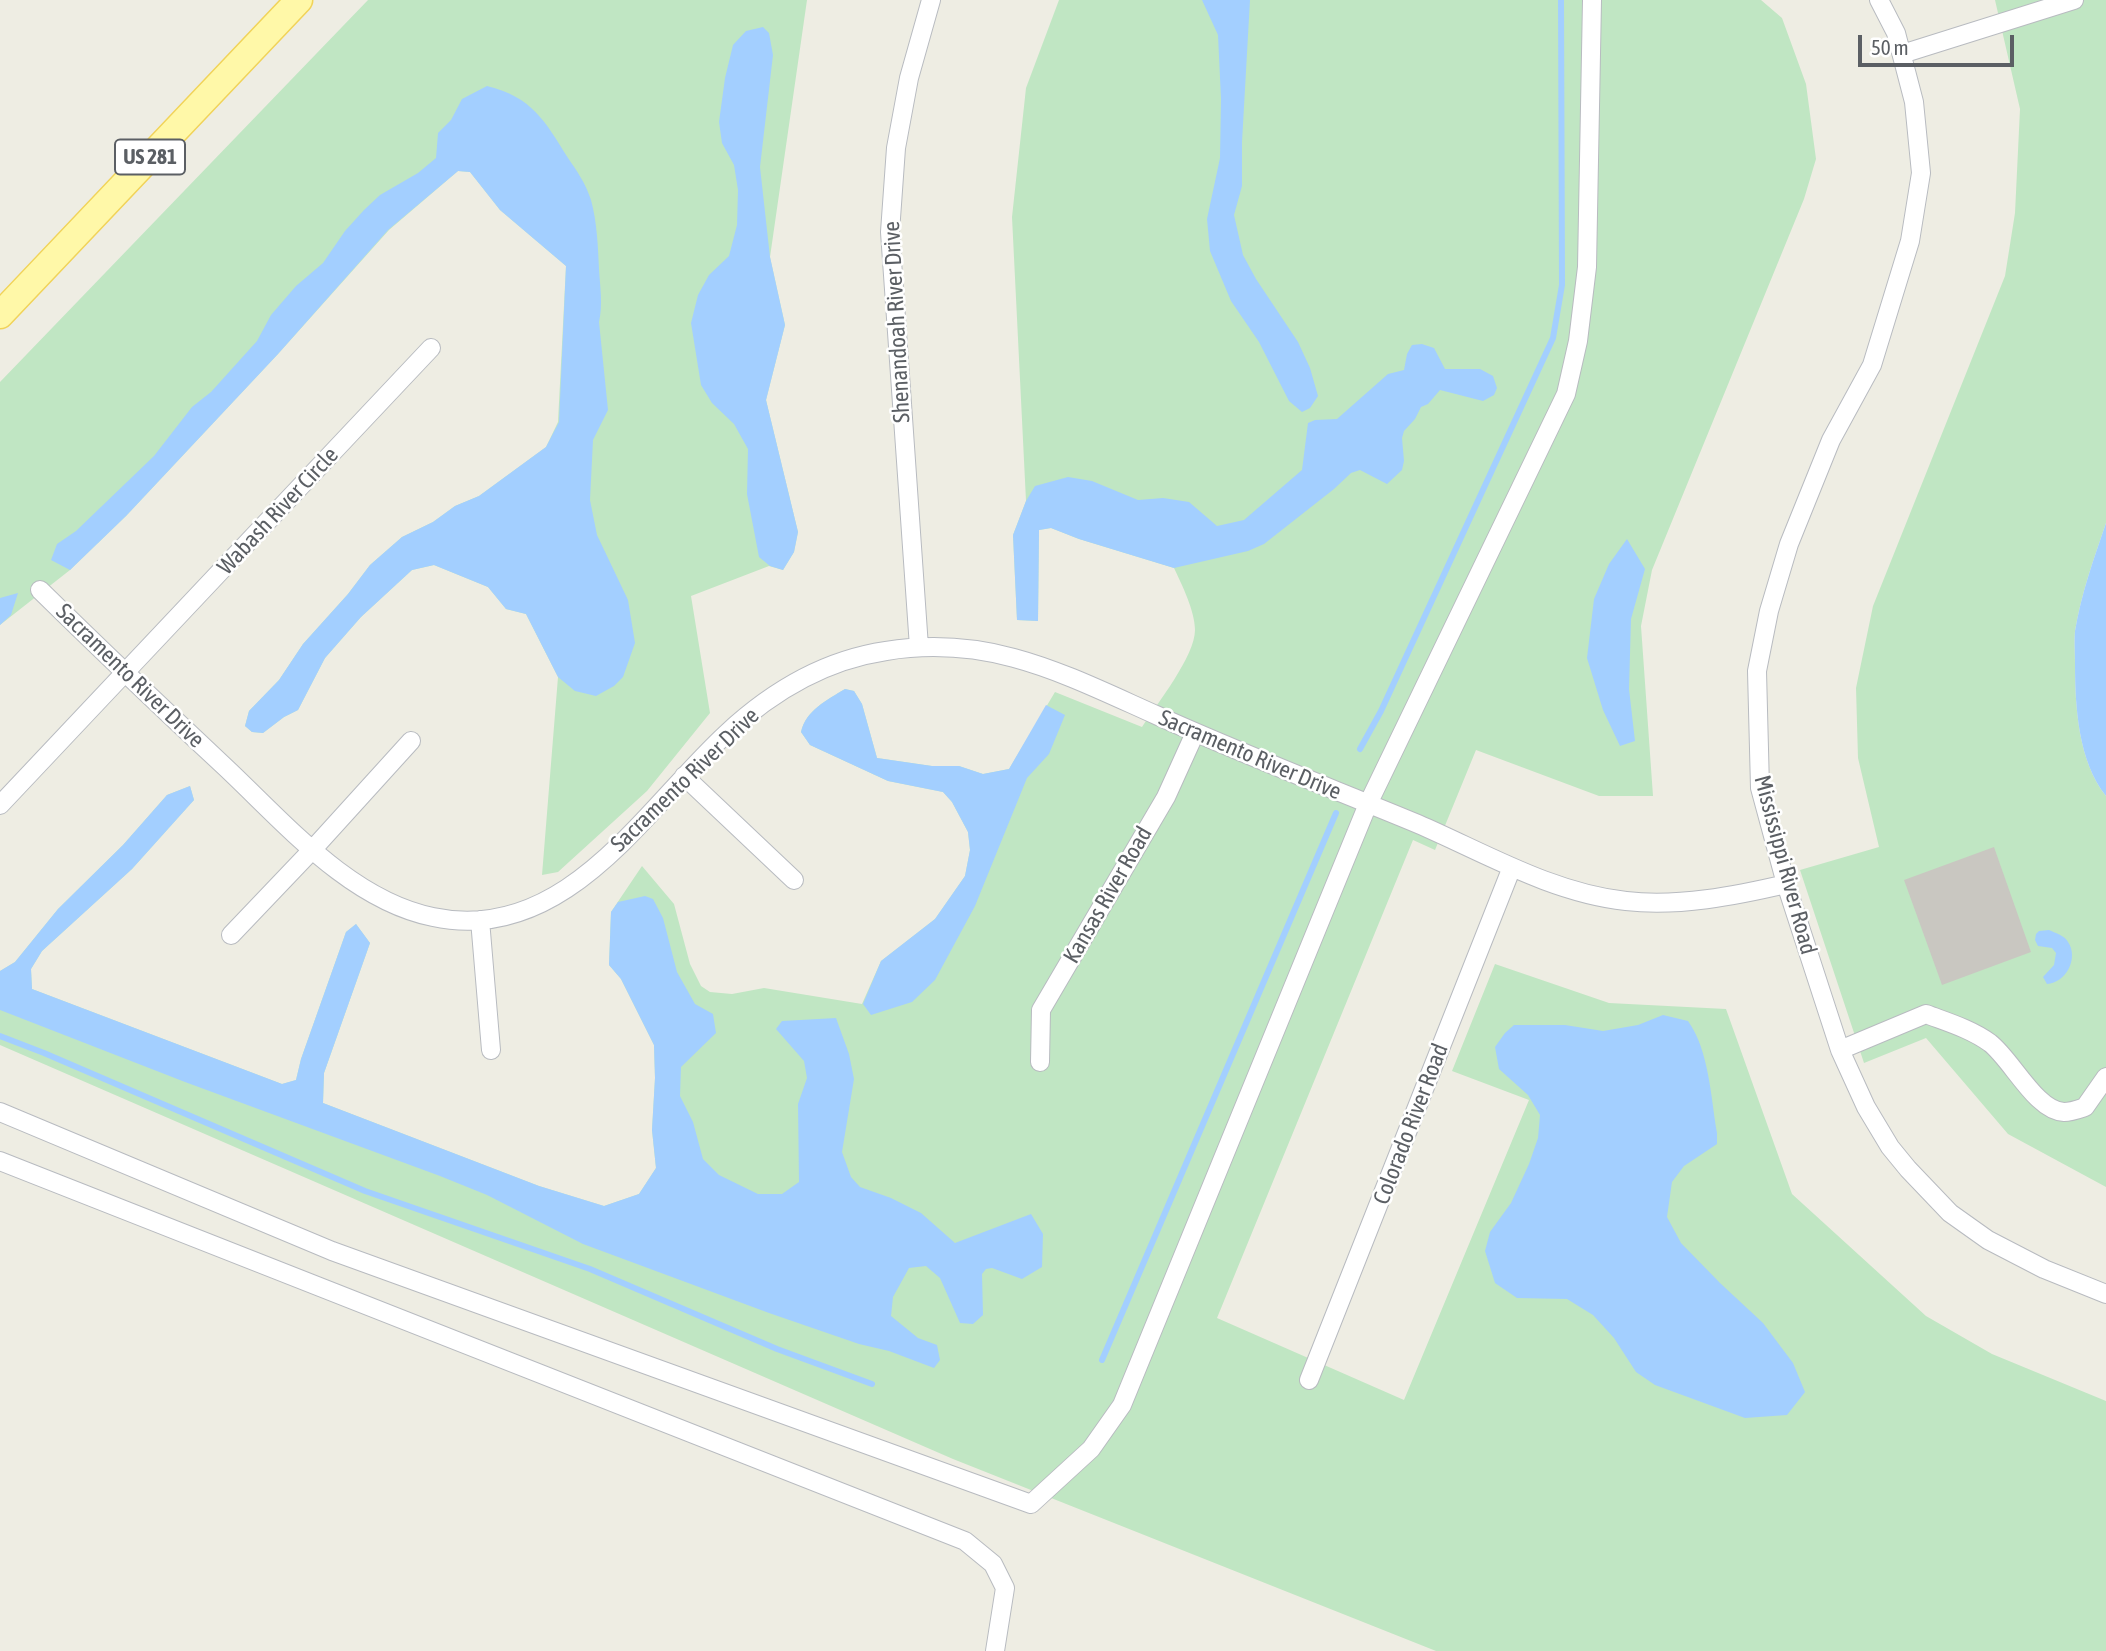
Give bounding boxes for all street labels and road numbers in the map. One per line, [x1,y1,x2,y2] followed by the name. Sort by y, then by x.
[115,140,185,174] road number: US 281
[878,220,916,424] street label: Shenandoah River Drive
[212,441,344,581] street label: Wabash River Circle
[50,598,210,754] street label: Sacramento River Drive
[605,702,765,858] street label: Sacramento River Drive
[1155,704,1345,806] street label: Sacramento River Drive
[1748,772,1822,958] street label: Mississippi River Road
[1058,822,1158,968] street label: Kansas River Road
[1368,1040,1454,1208] street label: Colorado River Road

